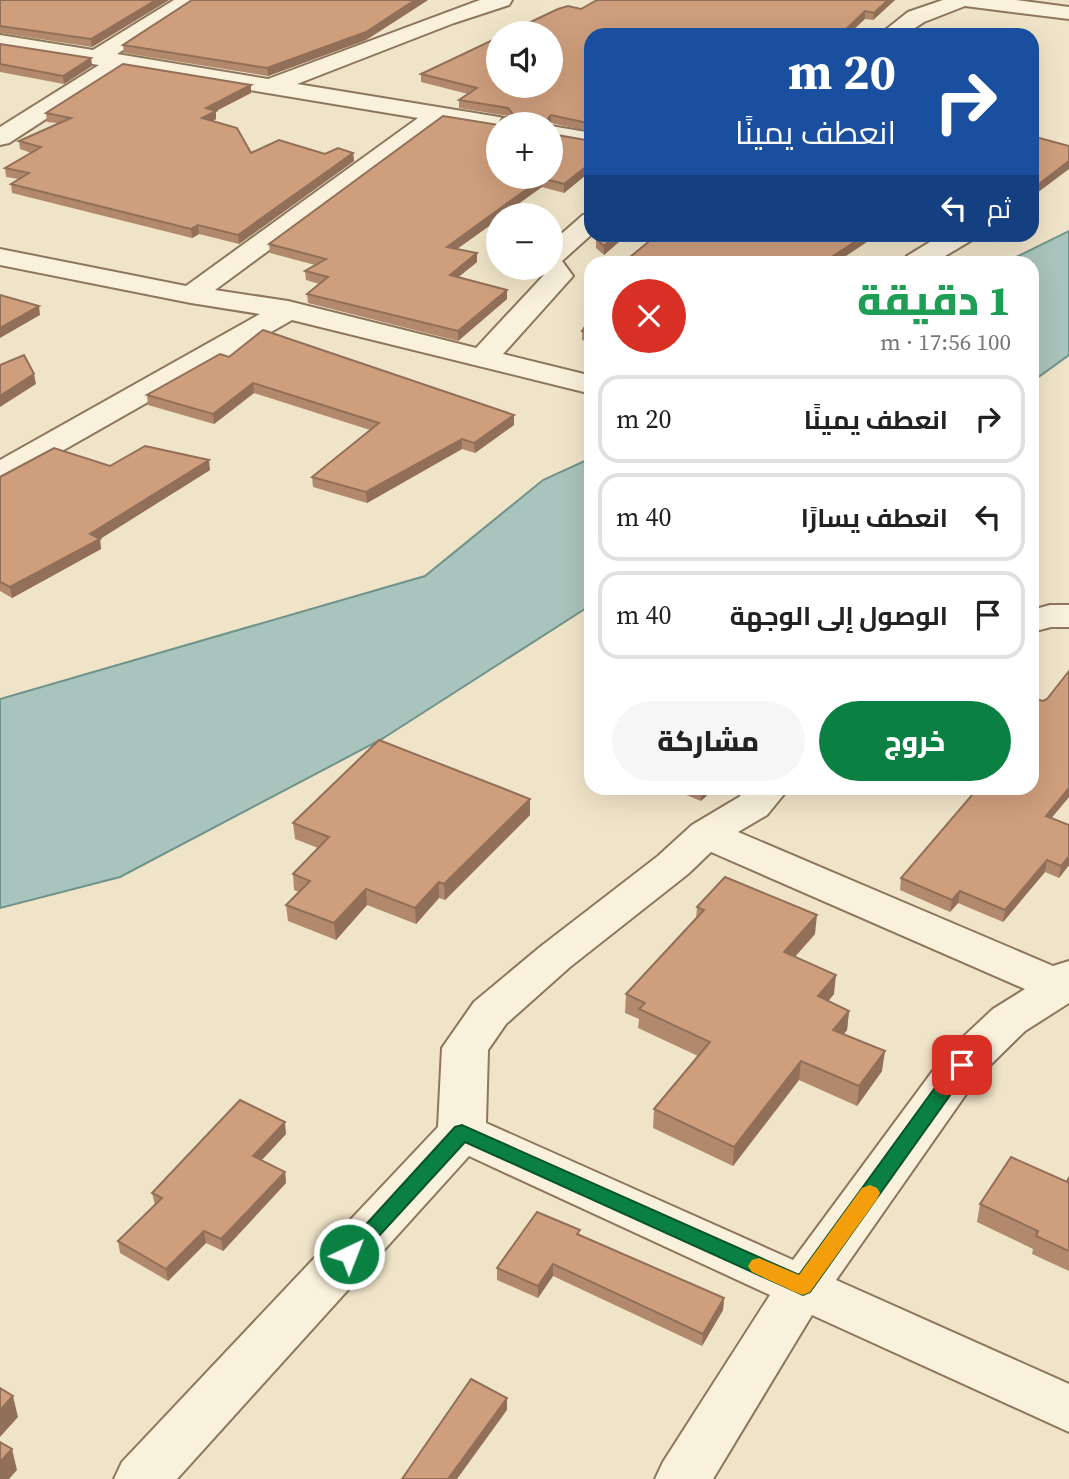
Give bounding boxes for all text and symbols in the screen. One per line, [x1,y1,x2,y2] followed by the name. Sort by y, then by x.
[486,21,563,280] map controls
[486,21,563,98] button: sound
[788,38,896,105] text: 20 m
[920,56,1011,147] icon: right
[735,111,896,155] text: انعطف يمينًا
[486,112,563,189] button: +
[935,189,973,227] icon: left
[987,191,1011,227] text: ثم
[486,203,563,280] button: −
[857,271,1011,329] text: 1 دقيقة
[612,279,686,353] button: close
[880,326,1011,358] text: 100 m · 17:56
[969,400,1007,438] icon: right
[616,401,672,437] text: 20 m
[804,402,948,438] text: انعطف يمينًا
[969,498,1007,536] icon: left
[616,499,672,535] text: 40 m
[801,500,948,536] text: انعطف يسارًا
[969,596,1007,634] icon: arrive
[616,597,672,633] text: 40 m
[730,598,948,634] text: الوصول إلى الوجهة
[612,701,805,781] button: مشاركة
[819,701,1011,781] button: خروج
[932,1035,992,1095] pin
[943,1046,981,1084] icon: arrive
[312,1217,386,1291] position arrow

